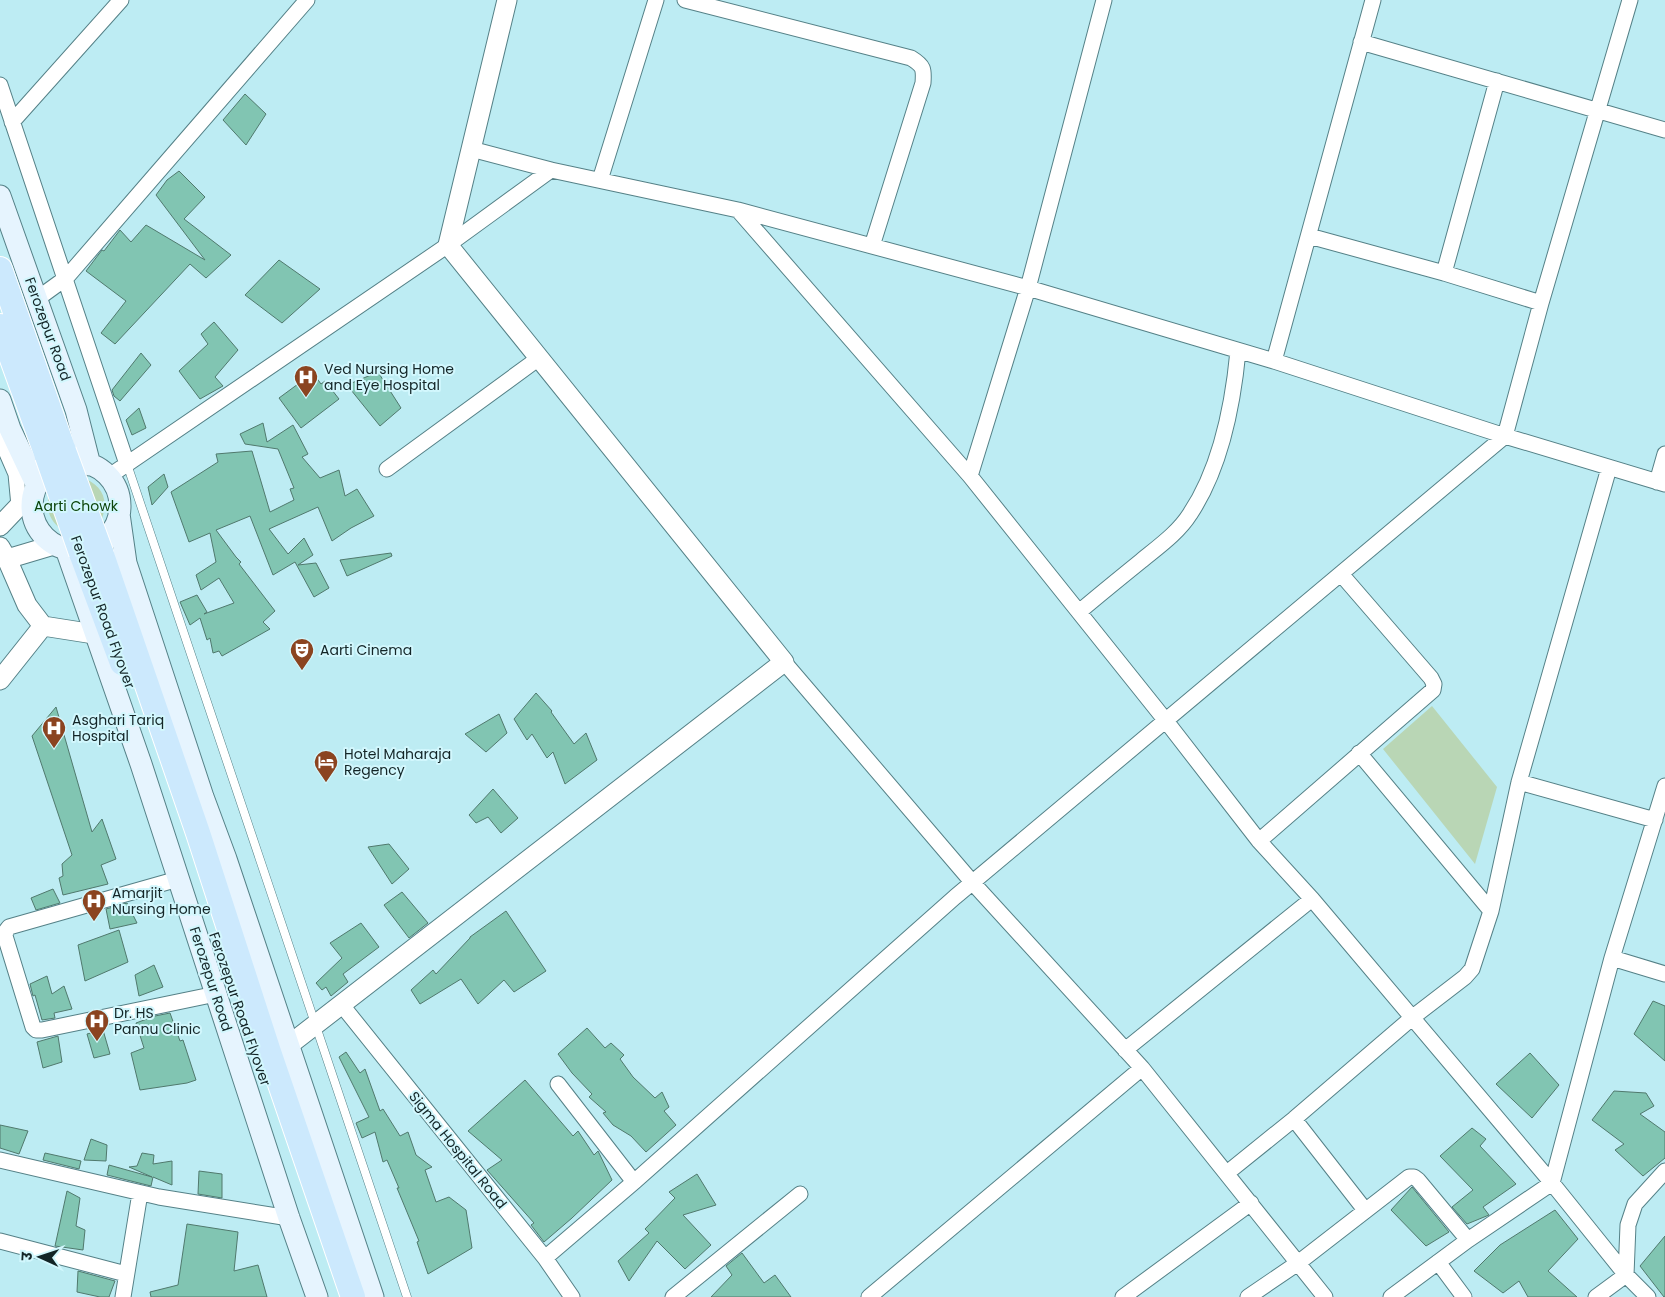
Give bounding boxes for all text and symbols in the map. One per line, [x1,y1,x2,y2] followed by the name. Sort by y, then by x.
[20,274,76,384] street label: Ferozepur Road
[324,359,454,395] place label: Ved Nursing Home and Eye Hospital
[293,364,319,398] hospital icon: Ved Nursing Home and Eye Hospital
[34,496,119,516] park label: Aarti Chowk
[66,533,140,691] street label: Ferozepur Road Flyover
[289,637,315,671] theatre icon: Aarti Cinema
[320,640,412,660] place label: Aarti Cinema
[72,710,164,746] place label: Asghari Tariq Hospital
[41,715,67,749] hospital icon: Asghari Tariq Hospital
[344,744,451,780] place label: Hotel Maharaja Regency
[313,749,339,783] hotel icon: Hotel Maharaja Regency
[112,883,211,919] place label: Amarjit Nursing Home
[81,888,107,922] hospital icon: Amarjit Nursing Home
[185,924,237,1034] street label: Ferozepur Road
[204,929,276,1089] street label: Ferozepur Road Flyover
[114,1003,201,1039] place label: Dr. HS Pannu Clinic
[84,1008,110,1042] hospital icon: Dr. HS Pannu Clinic
[404,1087,512,1213] street label: Sigma Hospital Road
[15,1232,65,1282] north arrow
[17,1251,37,1262] text: उ

